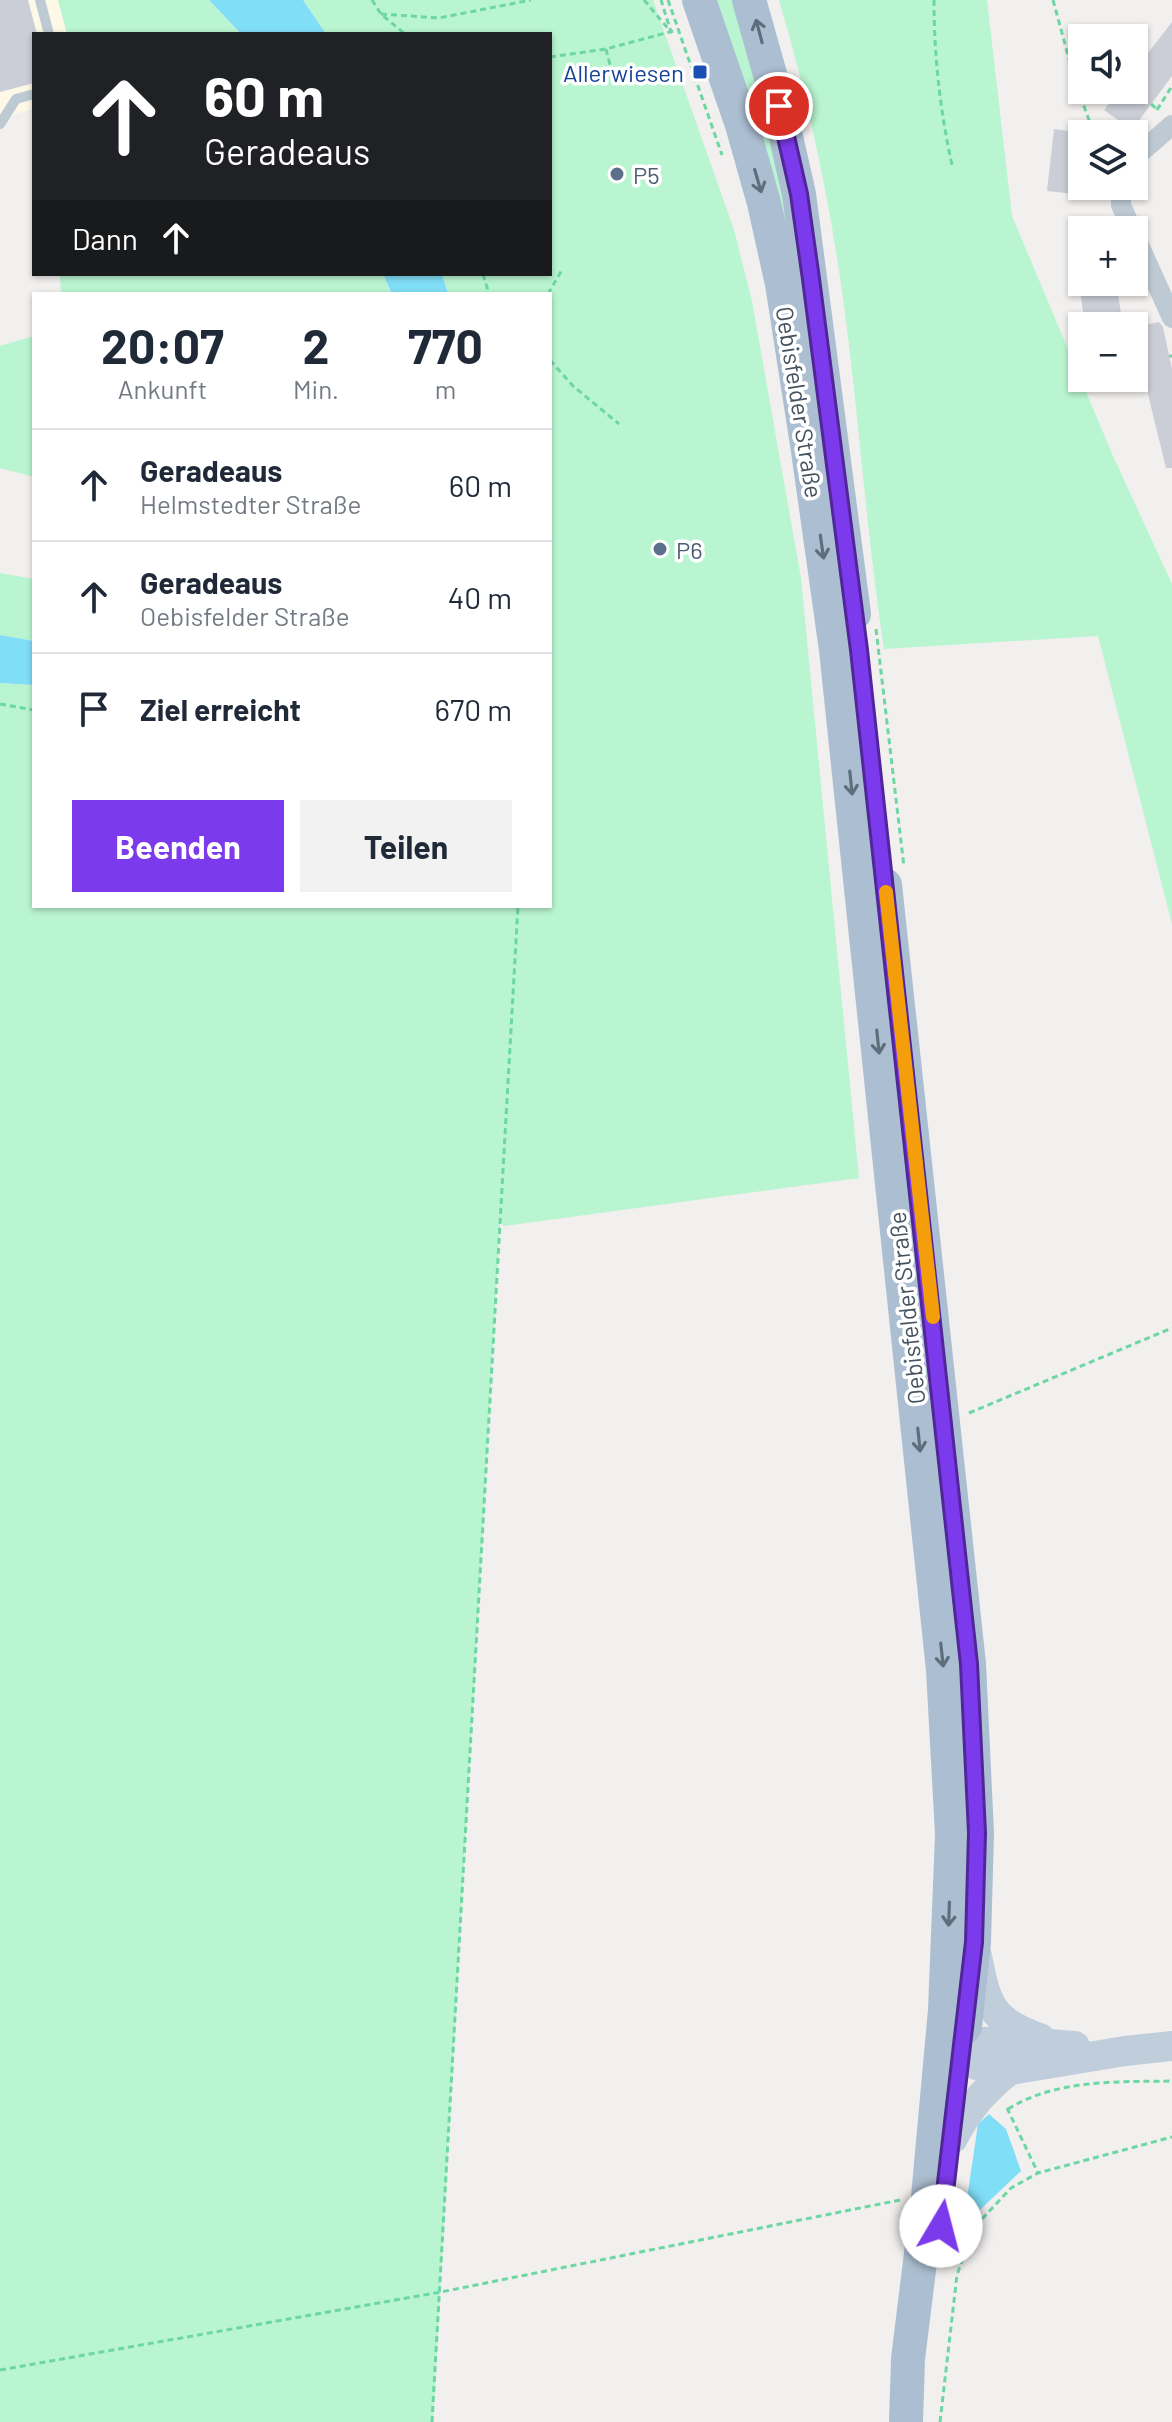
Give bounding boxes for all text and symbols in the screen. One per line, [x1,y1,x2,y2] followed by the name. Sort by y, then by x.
[750,19,765,45] one-way arrow
[1068,24,1148,392] map controls
[1068,24,1148,104] button: sound
[563,58,684,87] place label: Allerwiesen
[204,61,324,128] text: 60 m
[691,63,709,81] marker: Allerwiesen
[72,64,176,168] icon: ahead
[745,72,813,140] pin
[757,84,801,128] icon: arrive
[1068,120,1148,200] button: layers
[204,129,370,172] text: Geradeaus
[633,160,660,189] place label: P5
[608,165,626,183] marker: P5
[751,167,766,193] one-way arrow
[154,216,198,260] icon: ahead
[1068,216,1148,296] button: +
[72,220,138,256] text: Dann
[771,304,829,500] street label: Oebisfelder Straße
[1068,312,1148,392] button: −
[101,316,224,374] text: 20:07
[303,316,329,374] text: 2
[408,316,483,374] text: 770
[118,373,207,404] text: Ankunft
[293,373,339,404] text: Min.
[435,373,456,404] text: m
[140,452,282,488] text: Geradeaus
[72,463,116,507] icon: ahead
[449,467,512,503] text: 60 m
[140,488,361,519] text: Helmstedter Straße
[815,534,830,559] one-way arrow
[676,535,703,564] place label: P6
[651,540,669,558] marker: P6
[140,564,282,600] text: Geradeaus
[72,575,116,619] icon: ahead
[448,579,512,615] text: 40 m
[140,600,350,631] text: Oebisfelder Straße
[72,687,116,731] icon: arrive
[140,691,301,727] text: Ziel erreicht
[435,691,512,727] text: 670 m
[843,769,858,796] one-way arrow
[72,800,284,892] button: Beenden
[300,800,512,892] button: Teilen
[871,1028,886,1055] one-way arrow
[881,1210,931,1406] street label: Oebisfelder Straße
[912,1426,927,1453] one-way arrow
[934,1641,949,1668] one-way arrow
[941,1900,956,1927] one-way arrow
[899,2184,983,2268] position arrow

